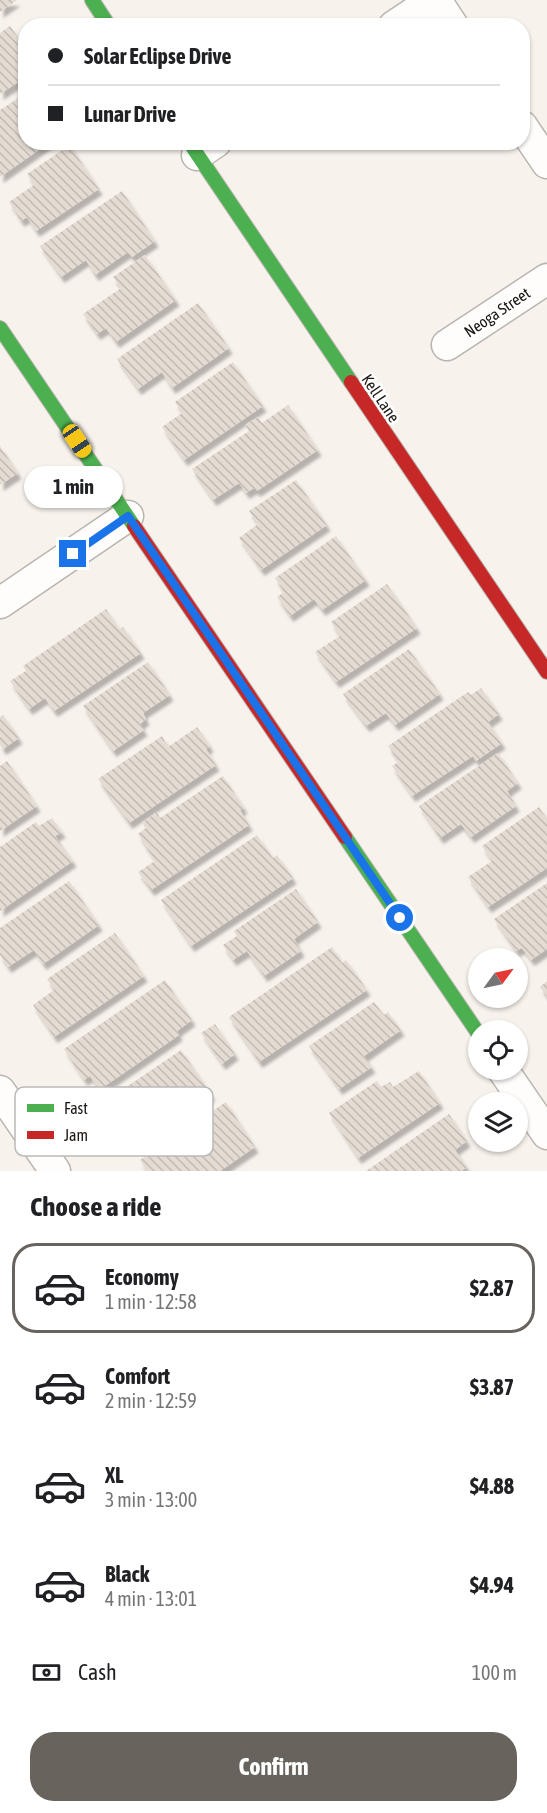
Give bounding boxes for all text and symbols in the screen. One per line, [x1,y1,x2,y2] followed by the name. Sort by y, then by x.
[84,43,231,69] text: Solar Eclipse Drive
[84,101,176,127] text: Lunar Drive
[461,283,534,341] street label: Neoga Street
[358,371,404,425] street label: Kell Lane
[59,421,95,461] car
[23,467,122,509] callout: 1 min
[53,475,94,498] text: 1 min
[59,540,86,567] route end
[386,904,413,931] route start
[468,948,528,1008] north arrow
[468,948,528,1152] map controls
[468,1020,528,1080] button: locate
[15,1087,213,1156] legend
[468,1092,528,1152] button: layers
[64,1099,88,1117] text: Fast
[64,1126,88,1144] text: Jam
[30,1191,162,1222] text: Choose a ride
[33,1261,87,1315] icon: car
[105,1264,179,1290] text: Economy
[470,1275,514,1301] text: $2.87
[105,1290,197,1313] text: 1 min · 12:58
[33,1360,87,1414] icon: car
[105,1363,170,1389] text: Comfort
[470,1374,514,1400] text: $3.87
[105,1389,197,1412] text: 2 min · 12:59
[33,1459,87,1513] icon: car
[105,1462,123,1488] text: XL
[470,1473,514,1499] text: $4.88
[105,1488,197,1511] text: 3 min · 13:00
[33,1558,87,1612] icon: car
[105,1561,149,1587] text: Black
[470,1572,514,1598] text: $4.94
[105,1587,197,1610] text: 4 min · 13:01
[30,1656,63,1689] icon: cash
[78,1659,117,1685] text: Cash
[472,1661,517,1684] text: 100 m
[30,1732,517,1801] button: Confirm

